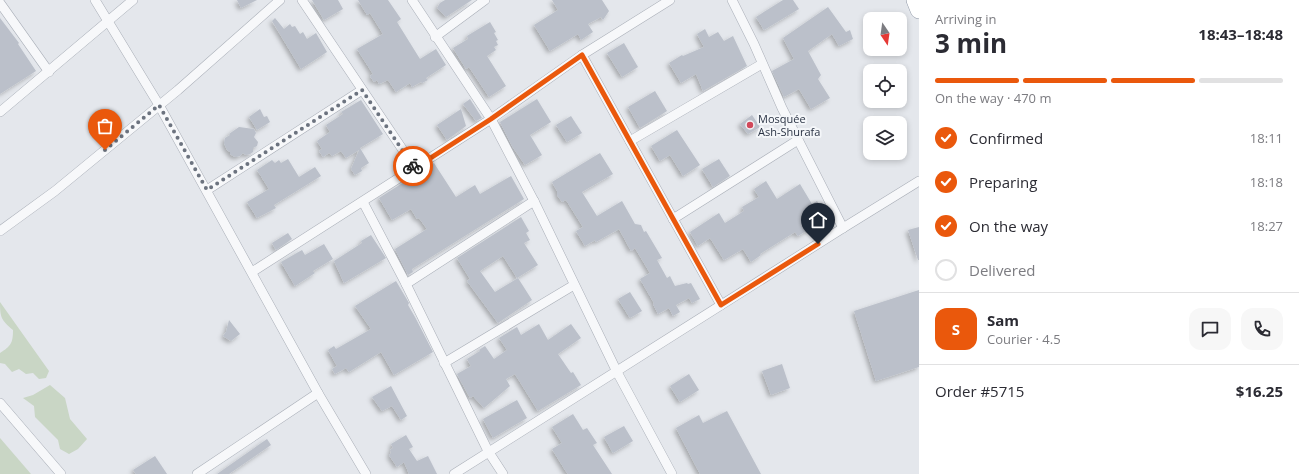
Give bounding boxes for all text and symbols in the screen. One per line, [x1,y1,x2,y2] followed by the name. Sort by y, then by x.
[935,10,997,28] text: Arriving in
[863,12,907,56] north arrow
[863,12,907,160] map controls
[1198,24,1283,44] text: 18:43–18:48
[935,25,1007,61] text: 3 min
[863,64,907,108] button: locate
[935,89,1051,107] text: On the way · 470 m
[88,109,122,150] pin
[758,111,820,139] place label: Mosquée Ash-Shurafa
[94,115,116,137] icon: bag
[863,116,907,160] button: layers
[745,120,755,130] marker: Mosquée Ash-Shurafa
[935,127,957,149] icon: check
[969,128,1043,148] text: Confirmed
[1250,129,1283,147] text: 18:11
[393,146,433,186] courier
[402,155,424,177] icon: bike
[935,171,957,193] icon: check
[969,172,1037,192] text: Preparing
[1250,173,1283,191] text: 18:18
[801,203,835,244] pin
[807,209,829,231] icon: home
[935,215,957,237] icon: check
[969,216,1048,236] text: On the way
[1250,217,1283,235] text: 18:27
[969,260,1036,280] text: Delivered
[1189,308,1231,350] button: chat
[1241,308,1283,350] button: phone
[987,310,1019,330] text: Sam
[952,319,960,339] text: S
[987,330,1061,348] text: Courier · 4.5
[935,381,1024,401] text: Order #5715
[1236,381,1283,401] text: $16.25

